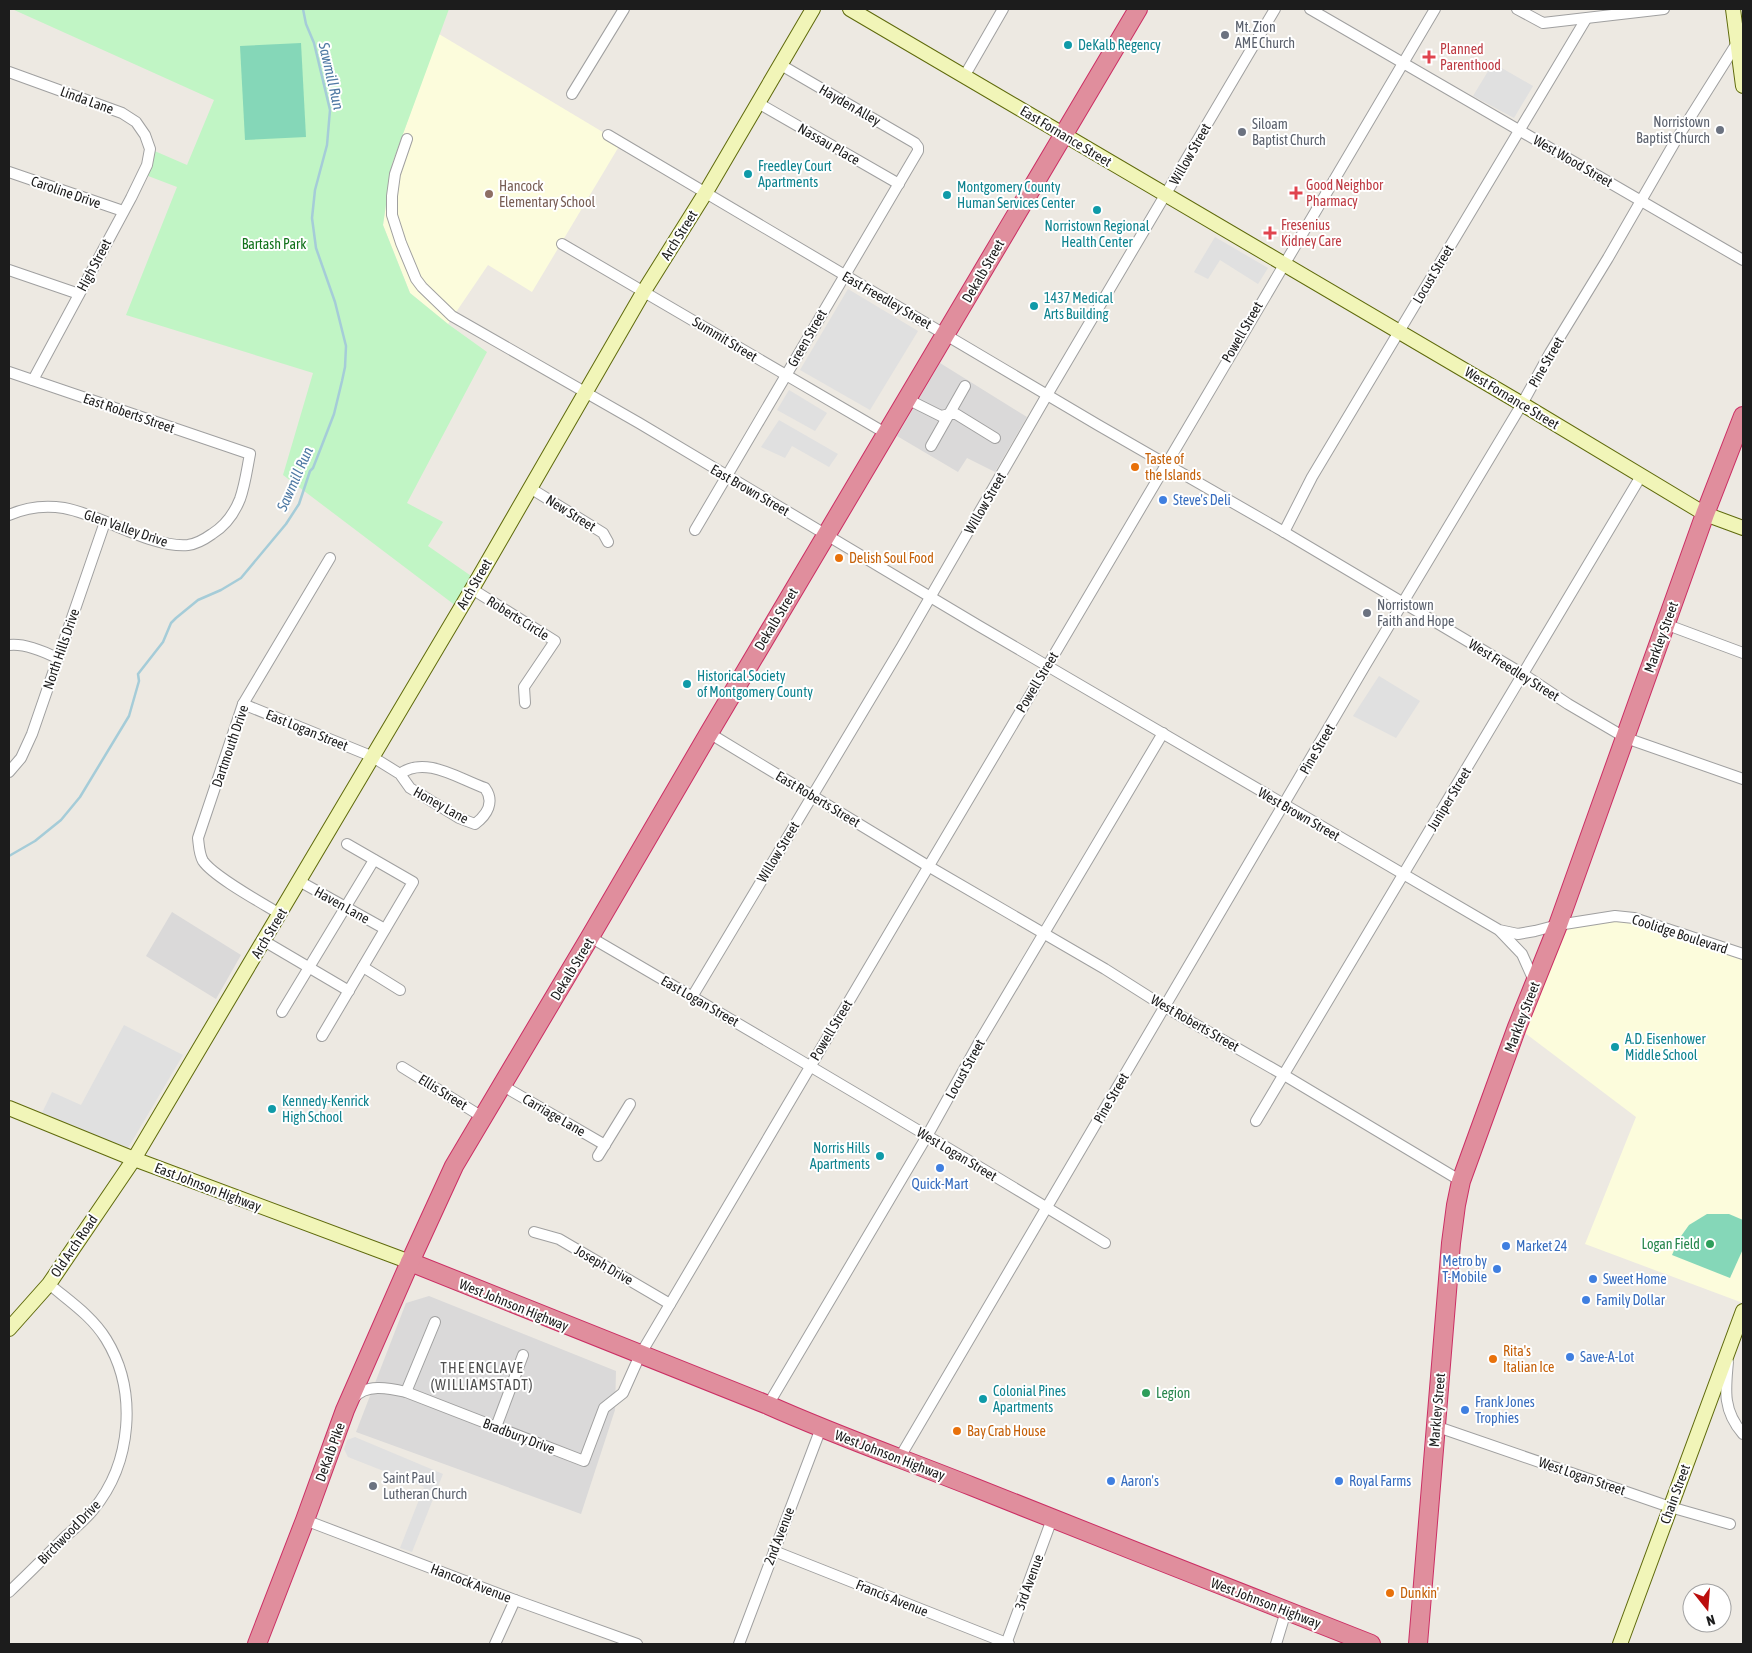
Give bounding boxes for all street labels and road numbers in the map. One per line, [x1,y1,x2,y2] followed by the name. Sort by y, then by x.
[817,81,884,129] street label: Hayden Alley
[58,83,116,117] street label: Linda Lane
[1017,102,1115,170] street label: East Fornance Street
[795,120,863,168] street label: Nassau Place
[1166,121,1214,187] street label: Willow Street
[1530,132,1616,190] street label: West Wood Street
[29,173,103,211] street label: Caroline Drive
[657,207,701,263] street label: Arch Street
[74,236,114,294] street label: High Street
[959,237,1007,305] street label: Dekalb Street
[1409,242,1457,306] street label: Locust Street
[840,268,934,332] street label: East Freedley Street
[1218,299,1266,365] street label: Powell Street
[784,306,830,370] street label: Green Street
[690,313,760,365] street label: Summit Street
[1525,334,1567,390] street label: Pine Street
[1462,364,1562,432] street label: West Fornance Street
[81,390,177,436] street label: East Roberts Street
[708,461,792,519] street label: East Brown Street
[961,470,1009,536] street label: Willow Street
[543,492,599,534] street label: New Street
[82,506,170,550] street label: Glen Valley Drive
[453,556,495,612] street label: Arch Street
[751,585,801,653] street label: Dekalb Street
[484,593,552,643] street label: Roberts Circle
[1641,599,1681,675] street label: Markley Street
[40,606,82,692] street label: North Hills Drive
[1466,636,1562,704] street label: West Freedley Street
[1013,649,1061,715] street label: Powell Street
[208,703,252,789] street label: Dartmouth Drive
[264,706,350,754] street label: East Logan Street
[1296,721,1338,777] street label: Pine Street
[1424,764,1474,834] street label: Juniper Street
[773,768,863,830] street label: East Roberts Street
[411,783,471,827] street label: Honey Lane
[1255,784,1343,844] street label: West Brown Street
[754,819,802,885] street label: Willow Street
[312,883,372,927] street label: Haven Lane
[248,905,290,961] street label: Arch Street
[1630,911,1730,957] street label: Coolidge Boulevard
[547,935,597,1003] street label: Dekalb Street
[658,972,742,1030] street label: East Logan Street
[1501,979,1543,1055] street label: Markley Street
[1148,991,1242,1055] street label: West Roberts Street
[807,997,855,1063] street label: Powell Street
[942,1036,988,1102] street label: Locust Street
[1090,1070,1132,1126] street label: Pine Street
[416,1071,470,1113] street label: Ellis Street
[520,1091,588,1139] street label: Carriage Lane
[914,1124,1000,1184] street label: West Logan Street
[152,1159,264,1215] street label: East Johnson Highway
[47,1212,101,1280] street label: Old Arch Road
[572,1242,636,1288] street label: Joseph Drive
[457,1276,571,1334] street label: West Johnson Highway
[1426,1372,1448,1448] street label: Markley Street
[481,1415,557,1457] street label: Bradbury Drive
[312,1420,348,1484] street label: DeKalb Pike
[833,1427,947,1483] street label: West Johnson Highway
[1537,1454,1627,1498] street label: West Logan Street
[1657,1462,1693,1526] street label: Chain Street
[34,1497,104,1567] street label: Birchwood Drive
[761,1505,797,1567] street label: 2nd Avenue
[1012,1552,1046,1612] street label: 3rd Avenue
[428,1560,514,1606] street label: Hancock Avenue
[1209,1575,1323,1631] street label: West Johnson Highway
[854,1576,930,1620] street label: Francis Avenue

